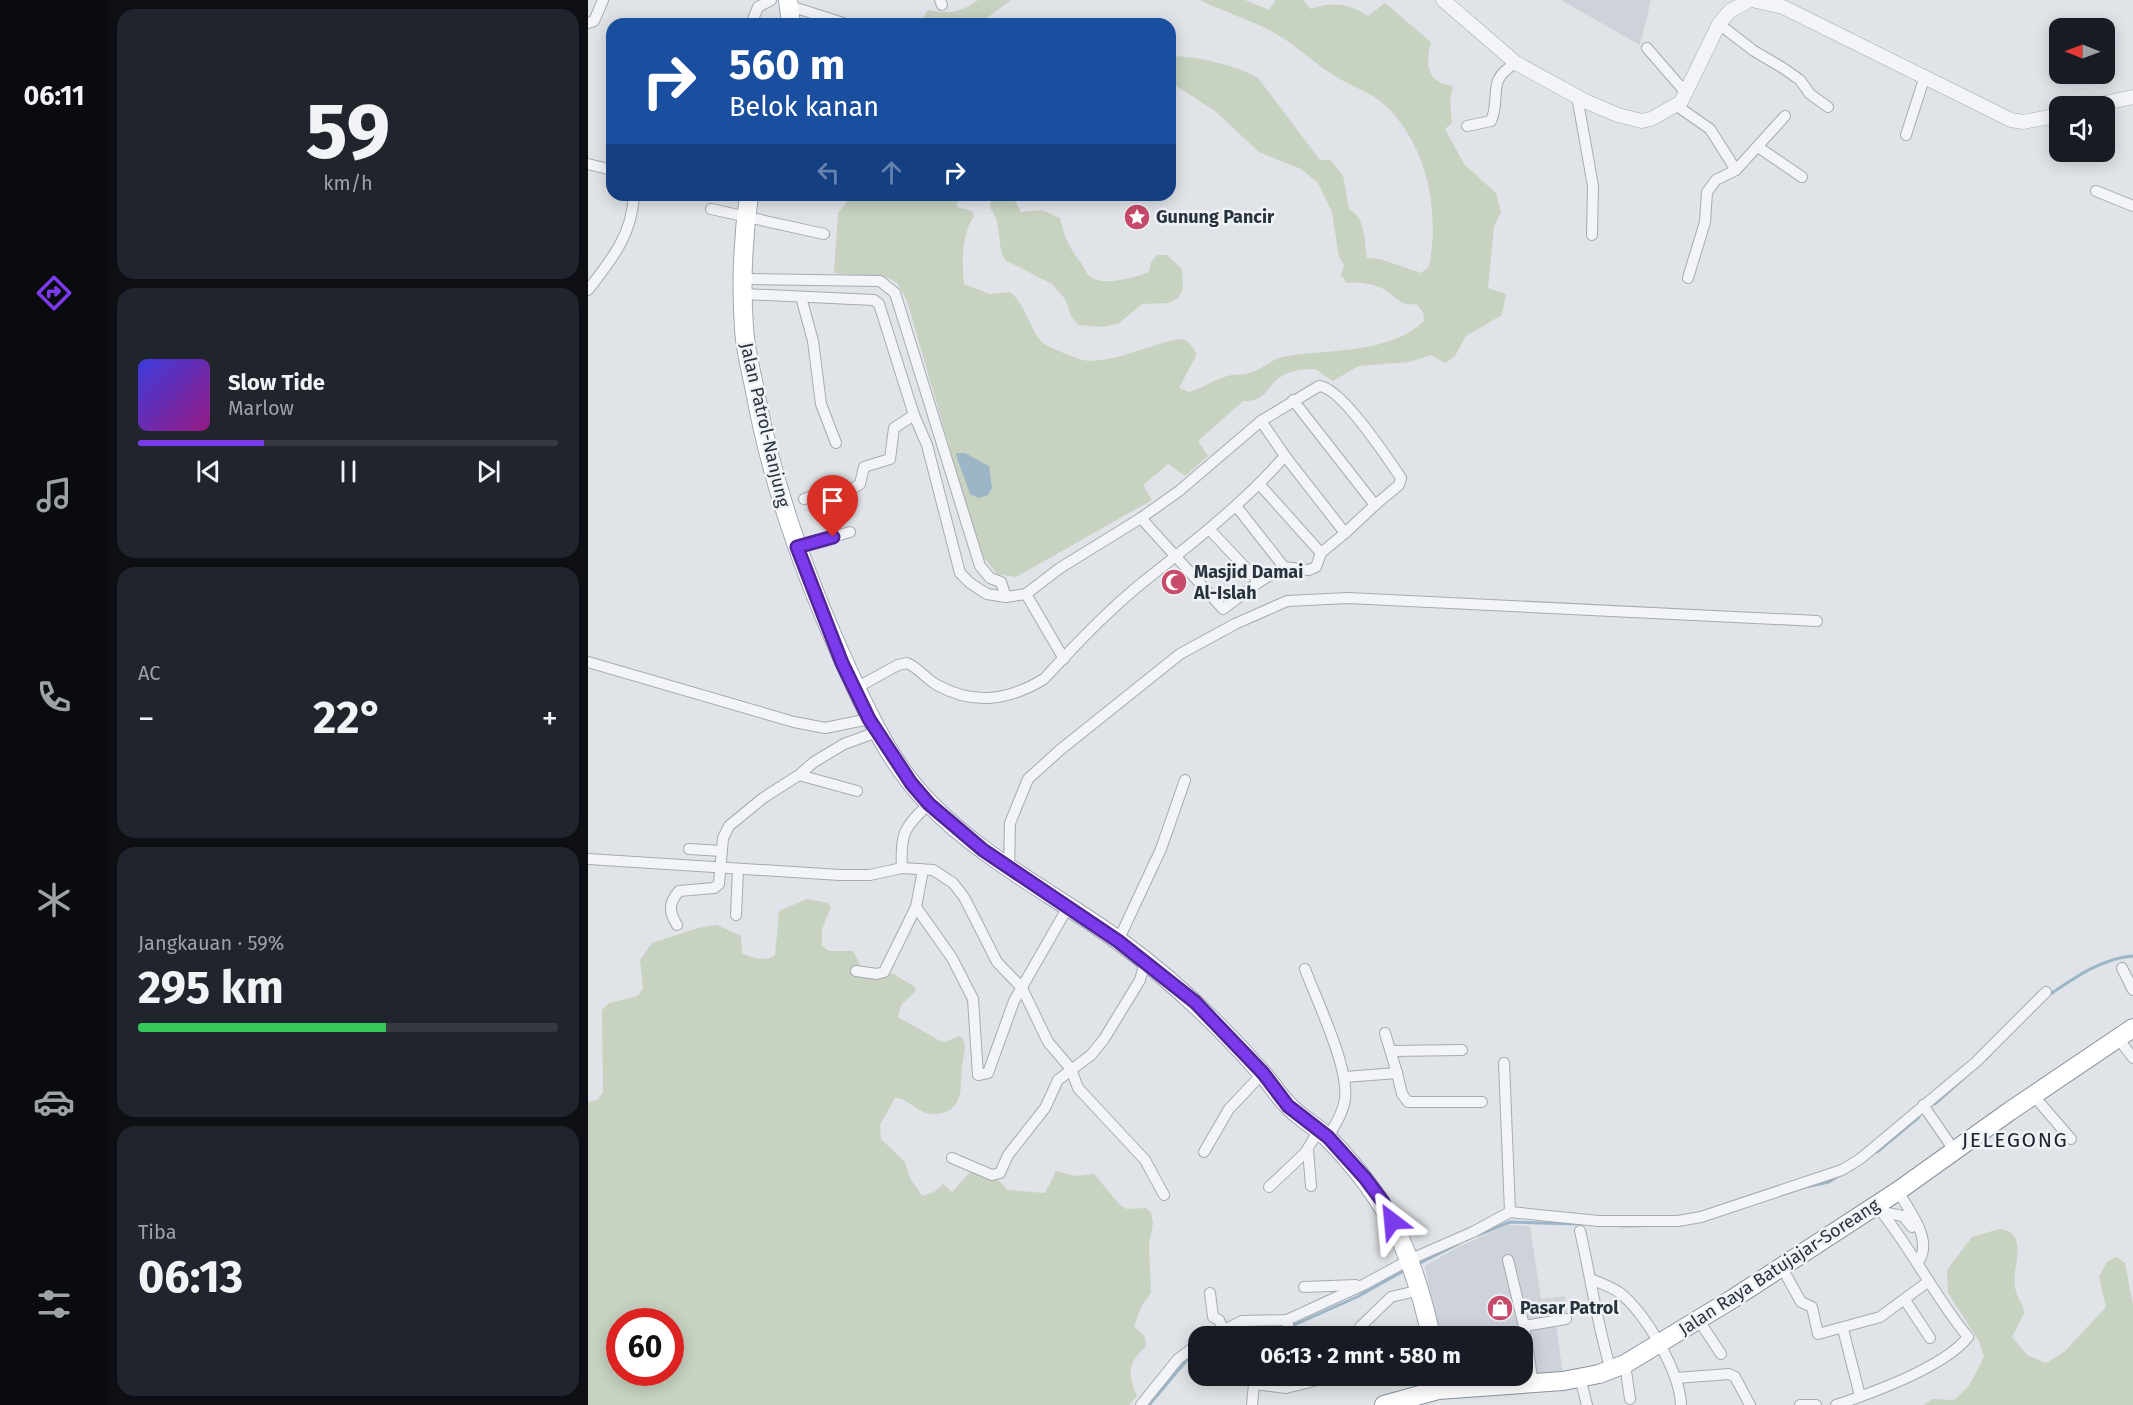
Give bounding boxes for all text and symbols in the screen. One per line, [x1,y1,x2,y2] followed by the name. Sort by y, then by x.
[2049,18,2115,84] north arrow
[2049,18,2115,162] map controls
[729,40,845,90] text: 560 m
[630,42,708,120] icon: right
[23,80,85,112] text: 06:11
[306,85,390,179] text: 59
[729,91,879,123] text: Belok kanan
[2049,96,2115,162] button: sound
[812,156,845,189] icon: left
[875,156,908,189] icon: ahead
[938,156,971,189] icon: right
[323,171,373,195] text: km/h
[1122,202,1152,232] place icon: Gunung Pancir
[1156,206,1275,228] place label: Gunung Pancir
[33,272,75,314] icon: directions
[735,340,795,510] street label: Jalan Patrol-Nanjung
[228,369,325,396] text: Slow Tide
[228,396,294,420] text: Marlow
[192,455,225,488] icon: previous
[332,455,365,488] icon: pause
[472,455,505,488] icon: next
[33,474,75,516] icon: music
[807,475,858,537] pin
[816,484,849,517] icon: arrive
[1193,561,1303,604] place label: Masjid Damai Al-Islah
[1159,567,1189,597] mosque icon: Masjid Damai Al-Islah
[138,661,160,685] text: AC
[33,676,75,718] icon: phone
[313,691,383,745] text: 22°
[138,699,155,739] text: −
[542,699,558,739] text: +
[33,879,75,921] icon: climate
[138,931,284,955] text: Jangkauan · 59%
[138,961,284,1015] text: 295 km
[33,1081,75,1123] icon: car
[1962,1127,2068,1153] district label: JELEGONG
[1360,1189,1424,1253] position arrow
[1675,1193,1884,1340] street label: Jalan Raya Batujajar-Soreang
[138,1220,177,1244] text: Tiba
[138,1250,243,1304] text: 06:13
[33,1283,75,1325] icon: filters
[1485,1293,1515,1323] shop icon: Pasar Patrol
[1520,1297,1619,1319] place label: Pasar Patrol
[606,1308,684,1386] speed limit sign: 60
[1260,1342,1461,1369] text: 06:13 · 2 mnt · 580 m

